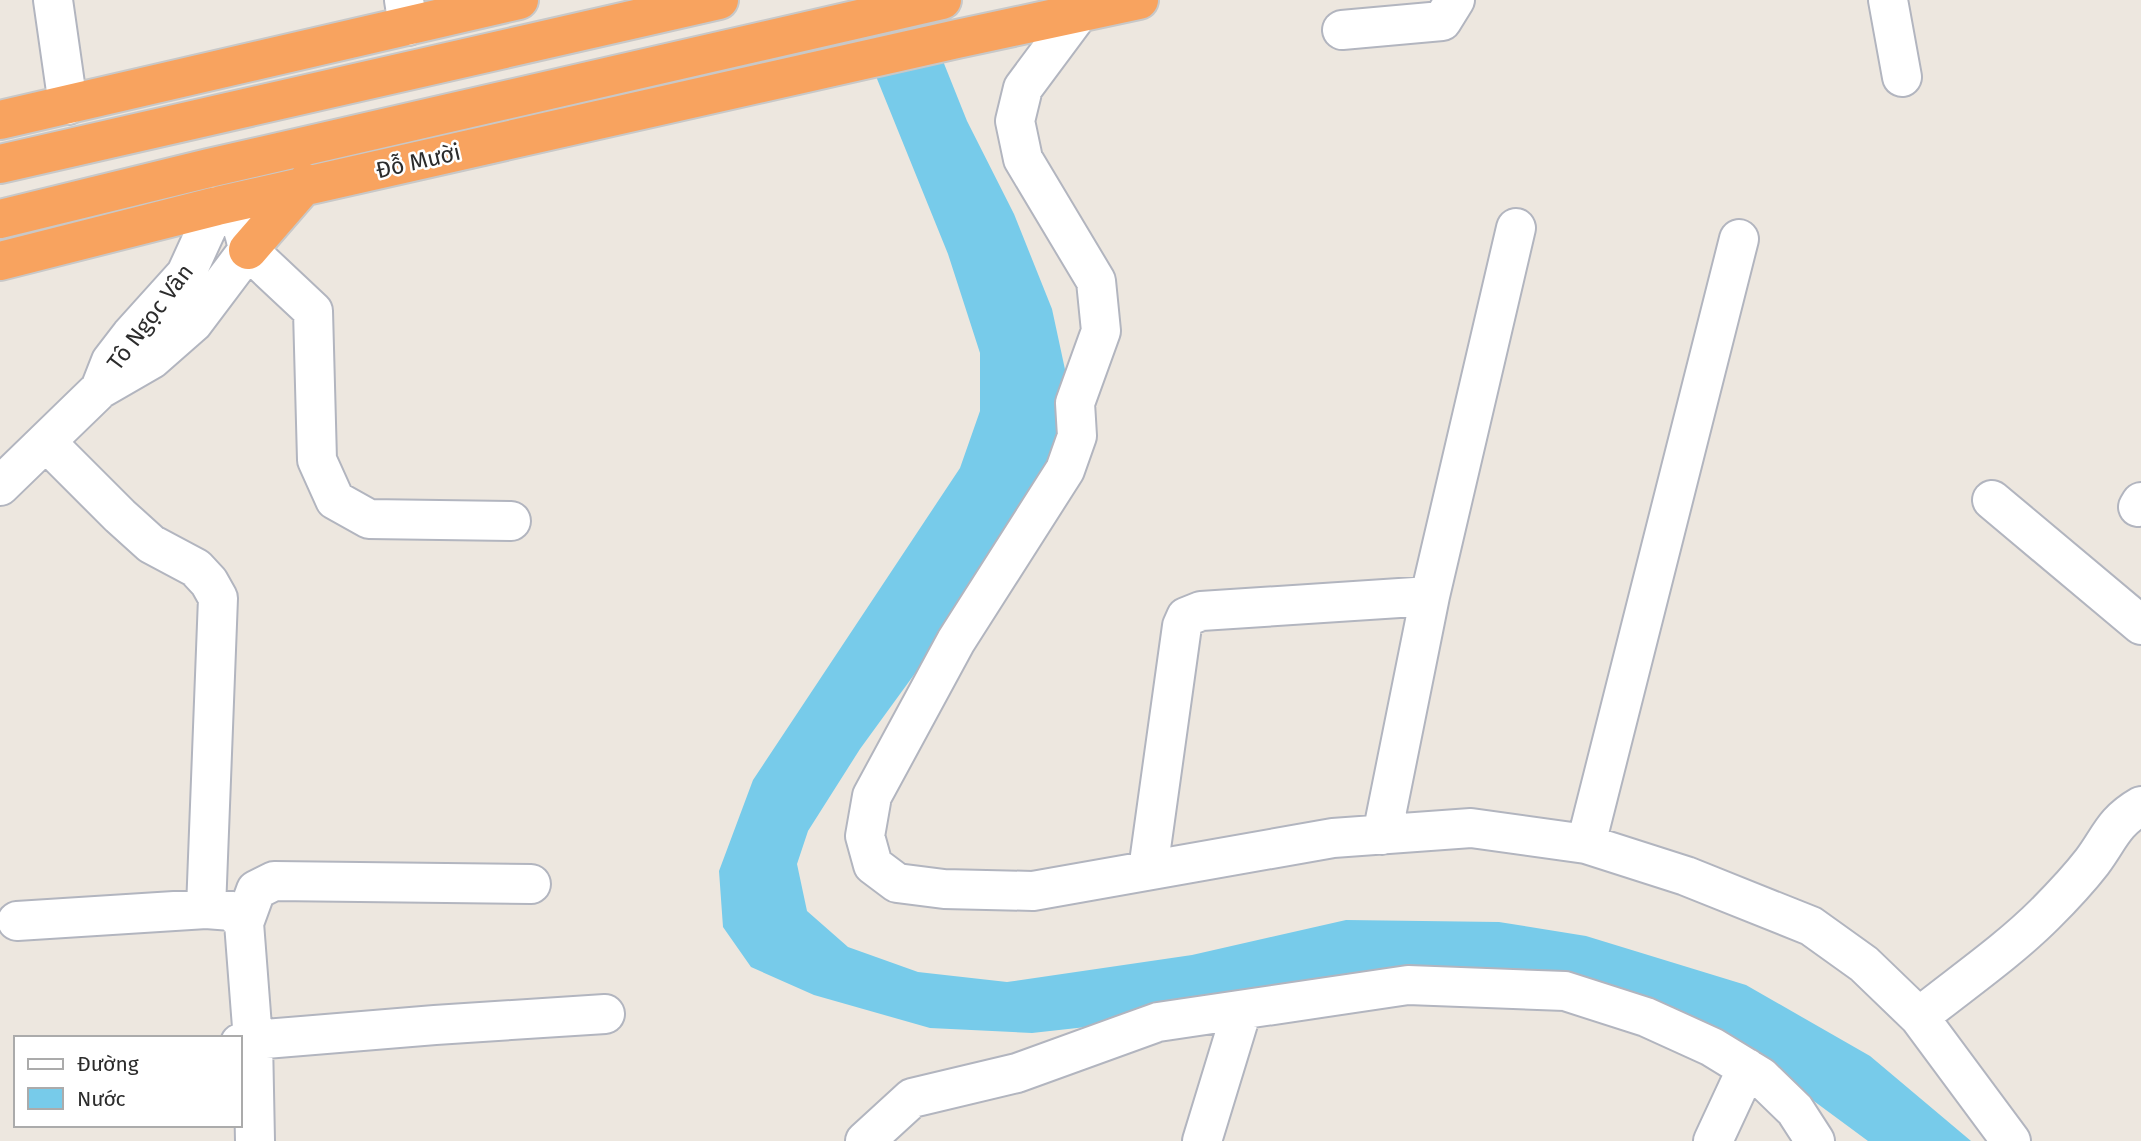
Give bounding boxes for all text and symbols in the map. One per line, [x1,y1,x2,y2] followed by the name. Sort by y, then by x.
[373,138,463,184] street label: Đỗ Mười
[101,258,199,376] street label: Tô Ngọc Vân
[14,1036,242,1127] legend
[77,1051,139,1077] text: Đường
[77,1086,126,1112] text: Nước

